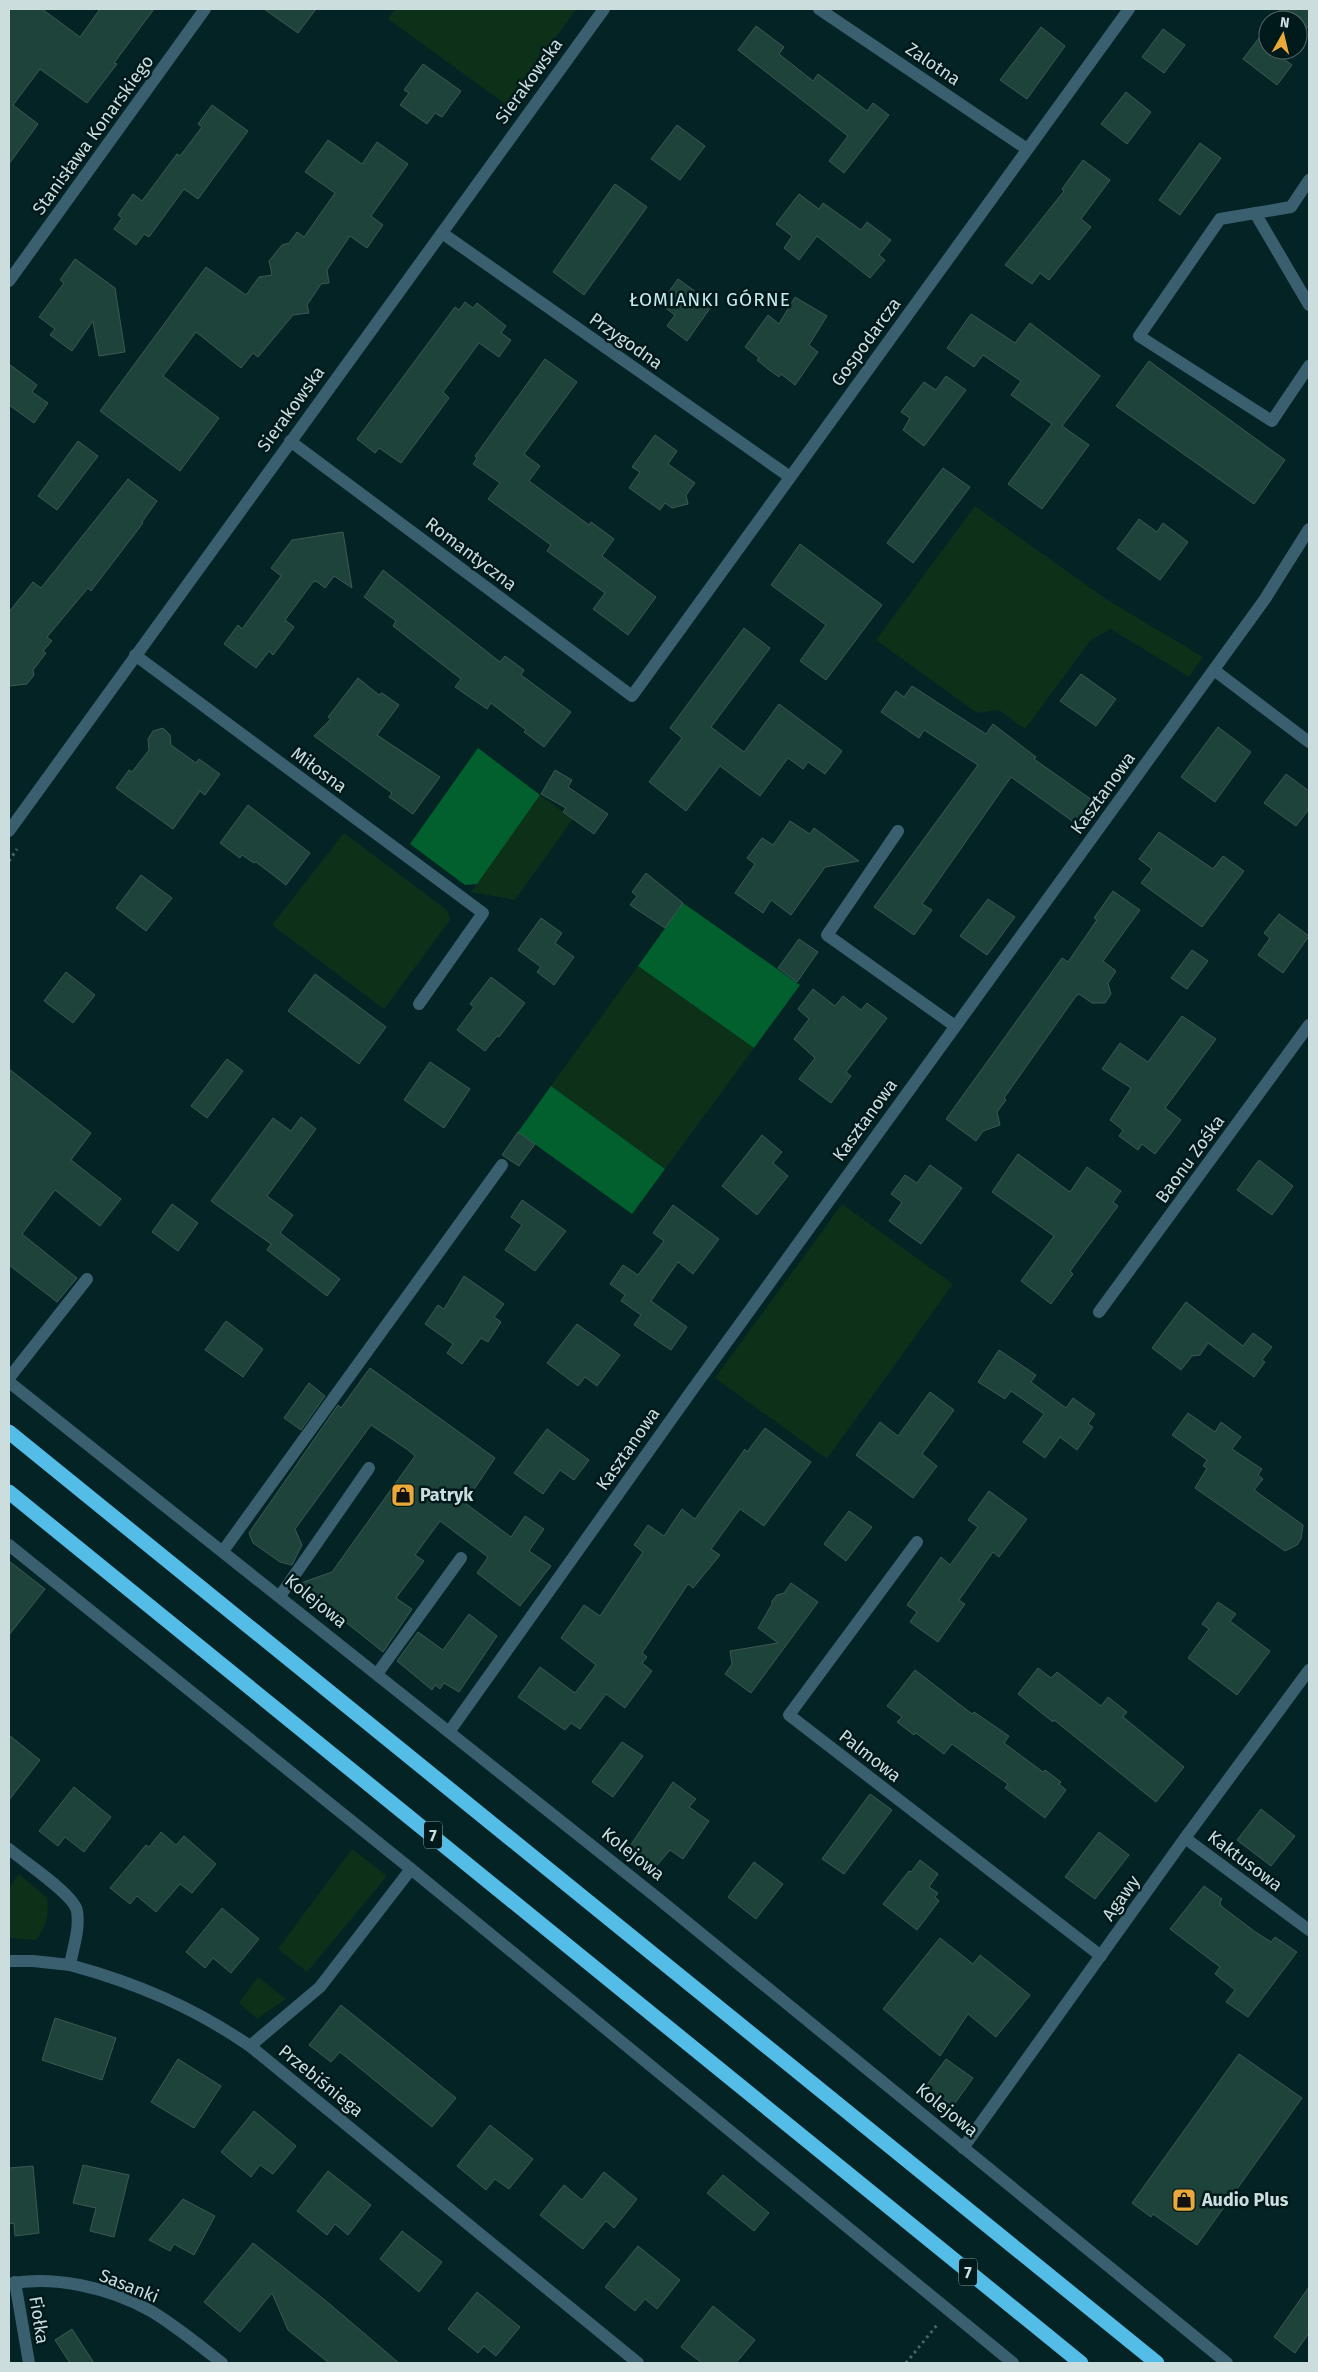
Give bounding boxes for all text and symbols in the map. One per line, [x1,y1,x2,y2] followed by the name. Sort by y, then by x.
[1258,10,1308,60] north arrow
[1279,14,1291,32] text: N
[491,34,567,128] street label: Sierakowska
[901,38,965,90] street label: Zalotna
[28,51,158,219] street label: Stanisława Konarskiego
[629,288,791,311] district label: ŁOMIANKI GÓRNE
[826,293,906,391] street label: Gospodarcza
[585,308,667,374] street label: Przygodna
[253,362,329,456] street label: Sierakowska
[421,512,521,596] street label: Romantyczna
[287,742,351,798] street label: Miłosna
[1066,748,1140,838] street label: Kasztanowa
[828,1075,902,1165] street label: Kasztanowa
[1151,1111,1229,1207] street label: Baonu Zośka
[591,1403,665,1495] street label: Kasztanowa
[390,1482,416,1508] shop icon: Patryk
[420,1484,474,1506] place label: Patryk
[280,1569,352,1633] street label: Kolejowa
[835,1725,905,1787] street label: Palmowa
[424,1822,442,1848] road number: 7
[597,1823,669,1885] street label: Kolejowa
[1203,1826,1287,1896] street label: Kaktusowa
[1097,1871,1145,1925] street label: Agawy
[274,2040,368,2122] street label: Przebiśniega
[911,2078,983,2142] street label: Kolejowa
[1171,2187,1197,2213] shop icon: Audio Plus
[1201,2189,1289,2211] place label: Audio Plus
[959,2258,977,2286] road number: 7
[96,2264,162,2308] street label: Sasanki
[24,2294,54,2346] street label: Fiołka

